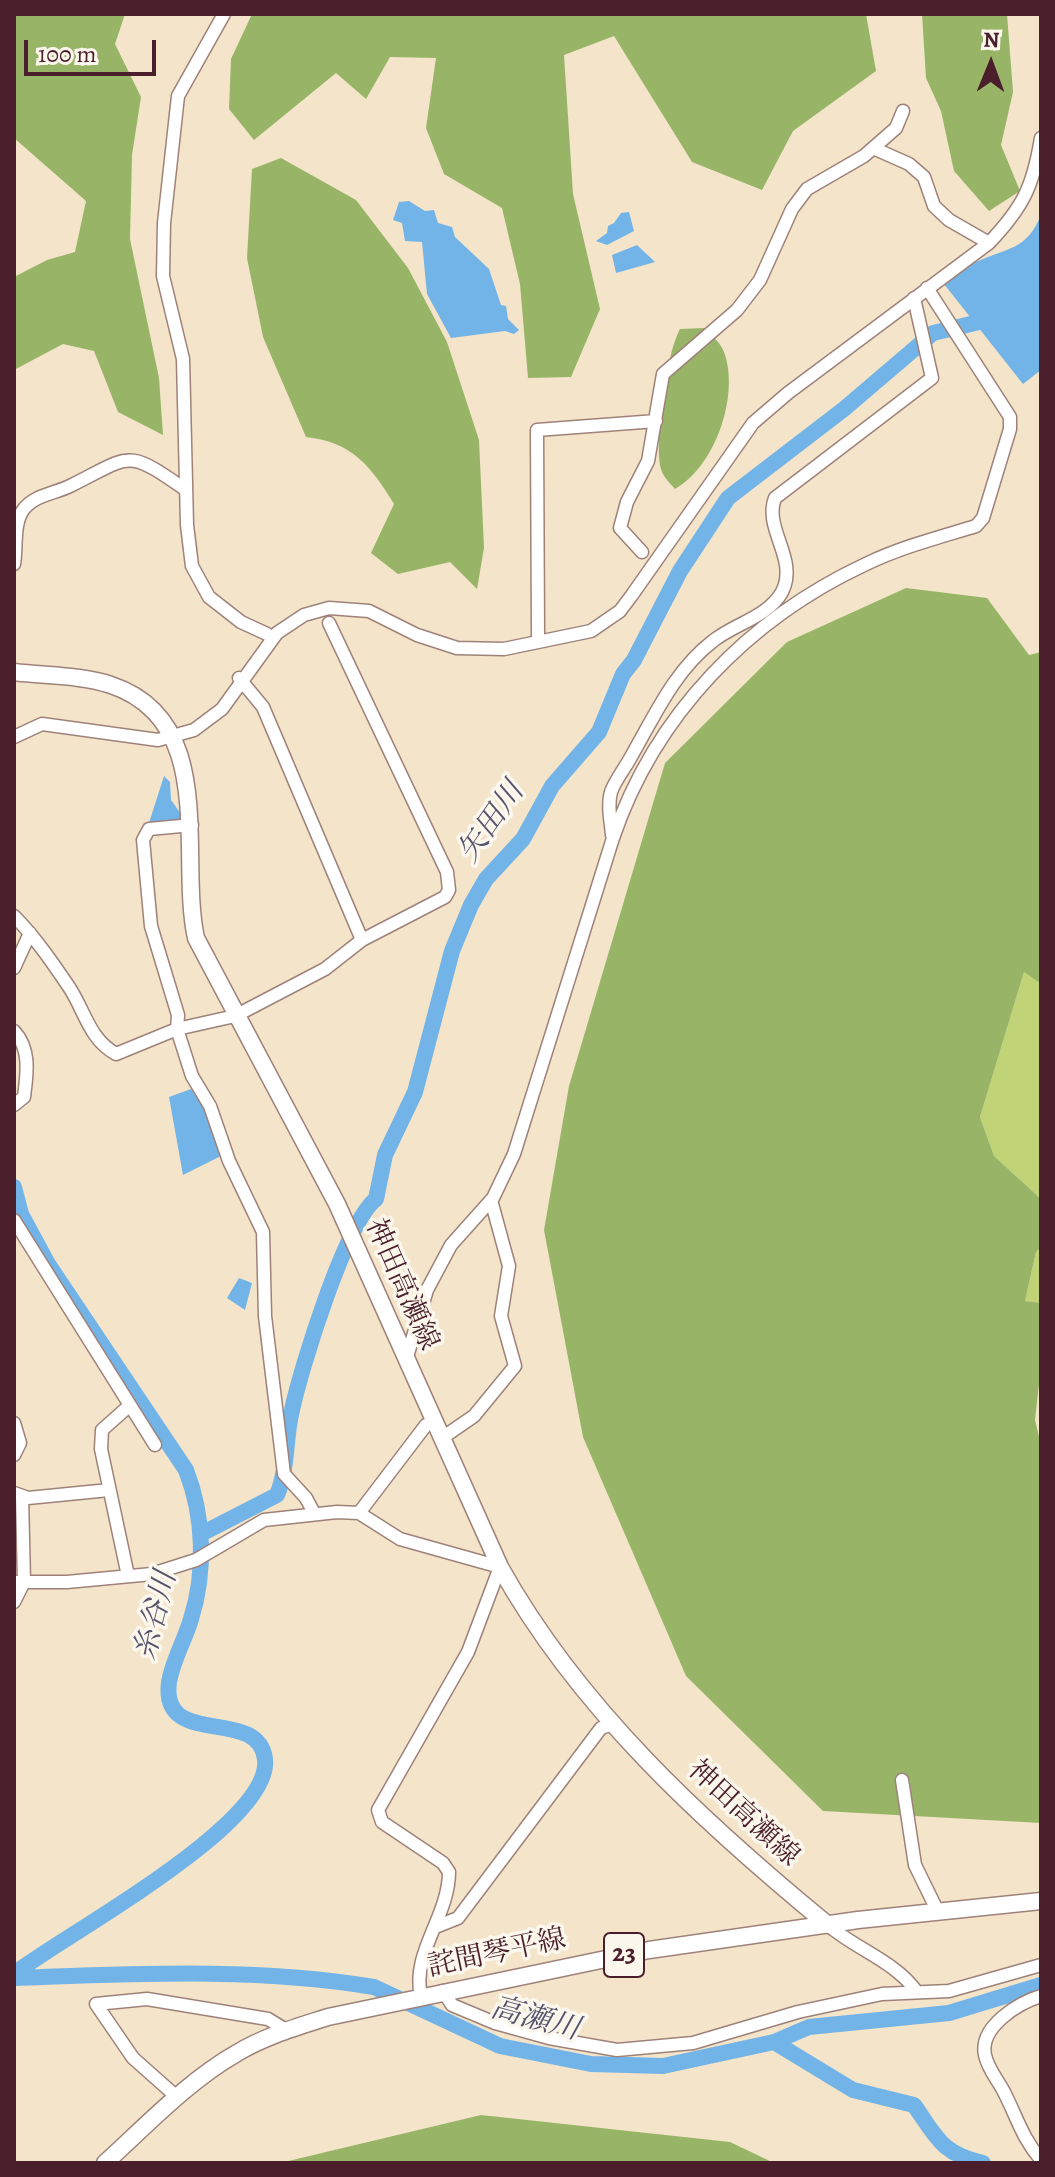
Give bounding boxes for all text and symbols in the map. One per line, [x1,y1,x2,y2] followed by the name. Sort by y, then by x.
[28,24,160,74] scale bar
[951,24,1031,104] north arrow
[983,25,1000,55] text: N
[38,38,97,70] text: 100 m
[451,776,533,870] water label: 矢田川
[357,1214,445,1356] street label: 神田高瀬線
[129,1568,185,1664] water label: 糸谷川
[680,1754,806,1874] street label: 神田高瀬線
[425,1923,569,1985] street label: 詫間琴平線
[604,1933,644,1977] road number: 23
[487,1991,583,2049] water label: 高瀬川

